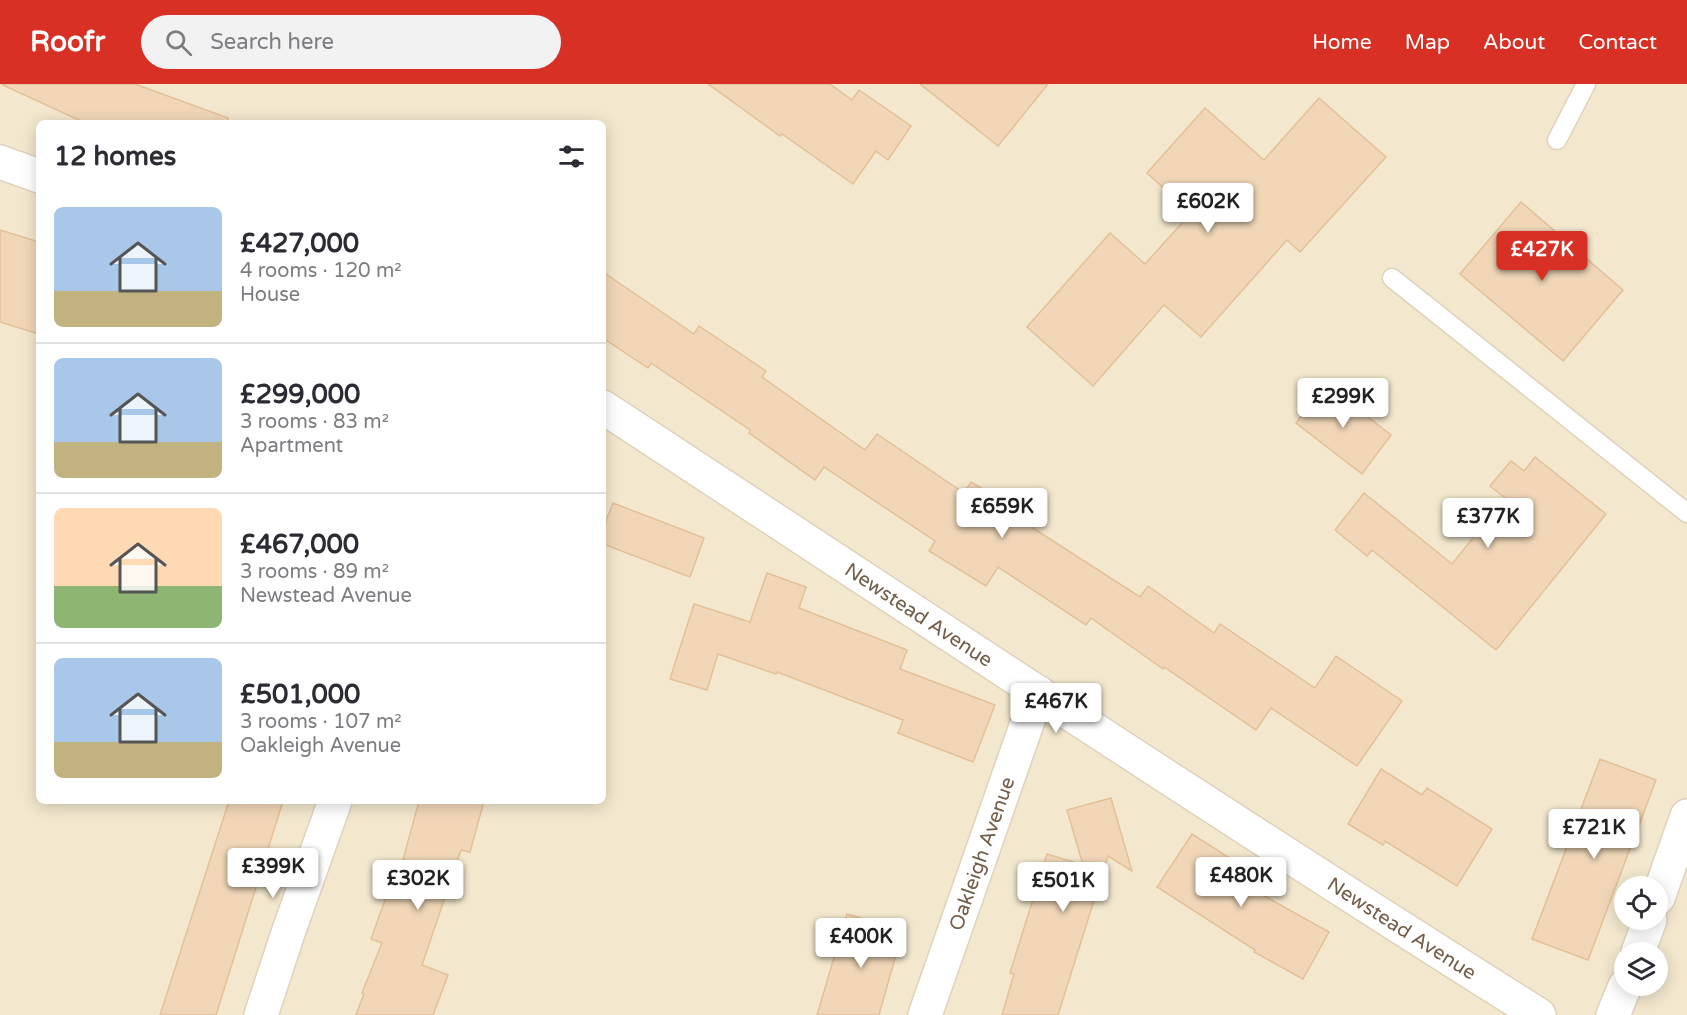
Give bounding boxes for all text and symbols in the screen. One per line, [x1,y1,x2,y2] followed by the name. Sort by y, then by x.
[141,15,561,69] search box
[30,25,105,59] text: Roofr
[162,26,195,59] icon: search
[210,29,334,55] text: Search here
[1312,30,1372,55] text: Home
[1405,30,1450,55] text: Map
[1483,30,1545,55] text: About
[1578,30,1657,55] text: Contact
[555,140,588,173] icon: filters
[54,141,176,172] text: 12 homes
[1166,183,1250,234] pin: £602K
[1176,190,1240,214] text: £602K
[240,228,359,259] text: £427,000
[102,231,174,303] icon: home
[1500,231,1584,282] pin: £427K
[1510,238,1574,262] text: £427K
[240,259,402,283] text: 4 rooms · 120 m²
[240,283,300,307] text: House
[1301,378,1385,429] pin: £299K
[240,379,360,410] text: £299,000
[102,382,174,454] icon: home
[1311,385,1375,409] text: £299K
[240,410,389,434] text: 3 rooms · 83 m²
[240,434,343,458] text: Apartment
[960,488,1044,539] pin: £659K
[970,495,1034,519] text: £659K
[1446,498,1530,549] pin: £377K
[1456,505,1520,529] text: £377K
[240,529,359,560] text: £467,000
[102,532,174,604] icon: home
[840,558,997,673] street label: Newstead Avenue
[240,560,389,584] text: 3 rooms · 89 m²
[240,584,412,608] text: Newstead Avenue
[240,679,360,710] text: £501,000
[102,682,174,754] icon: home
[1014,683,1098,734] pin: £467K
[1024,690,1088,714] text: £467K
[240,710,402,734] text: 3 rooms · 107 m²
[240,734,401,758] text: Oakleigh Avenue
[944,774,1020,934] street label: Oakleigh Avenue
[1552,809,1636,860] pin: £721K
[1562,816,1626,840] text: £721K
[231,848,315,899] pin: £399K
[241,855,305,879] text: £399K
[1199,857,1283,908] pin: £480K
[376,860,460,911] pin: £302K
[1021,862,1105,913] pin: £501K
[1209,864,1273,888] text: £480K
[386,867,450,891] text: £302K
[1031,869,1095,893] text: £501K
[1323,873,1480,985] street label: Newstead Avenue
[1614,876,1668,996] map controls
[1614,876,1668,930] button: locate
[819,918,903,969] pin: £400K
[829,925,893,949] text: £400K
[1614,942,1668,996] button: layers

